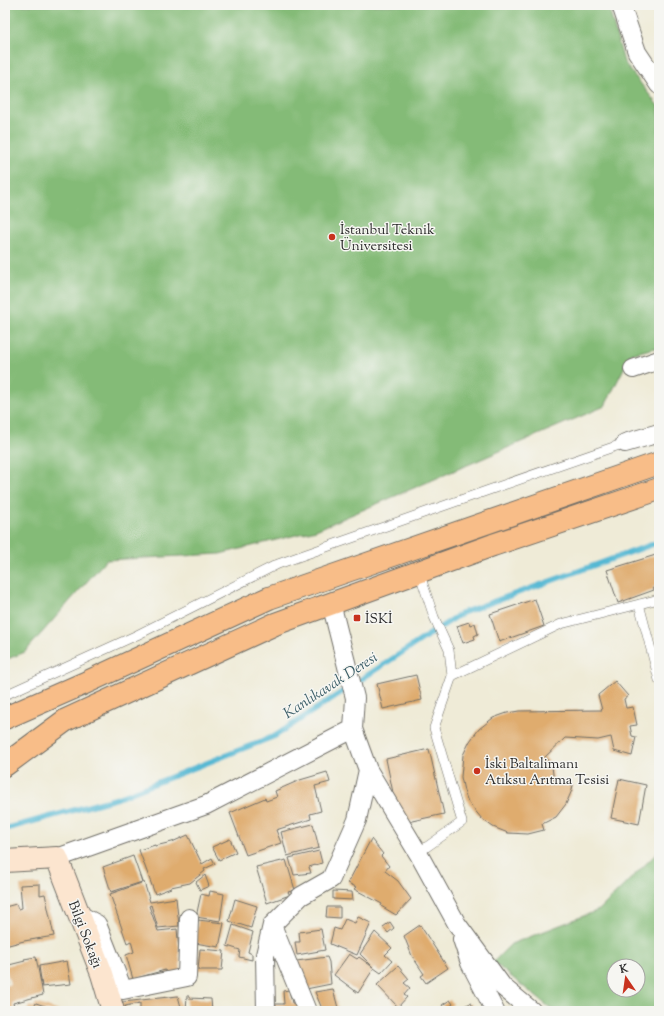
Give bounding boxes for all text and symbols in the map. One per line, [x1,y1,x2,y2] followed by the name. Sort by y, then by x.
[340,221,435,257] place label: İstanbul Teknik Üniversitesi
[327,232,337,242] marker: İstanbul Teknik Üniversitesi
[365,610,393,630] place label: İSKİ
[352,613,362,623] marker: İSKİ
[280,648,382,725] water label: Kanlıkavak Deresi
[485,755,609,791] place label: İski Baltalimanı Atıksu Arıtma Tesisi
[472,766,482,776] marker: İski Baltalimanı Atıksu Arıtma Tesisi
[62,898,106,971] street label: Bilgi Sokağı
[606,958,646,998] north arrow
[617,961,630,978] text: K

